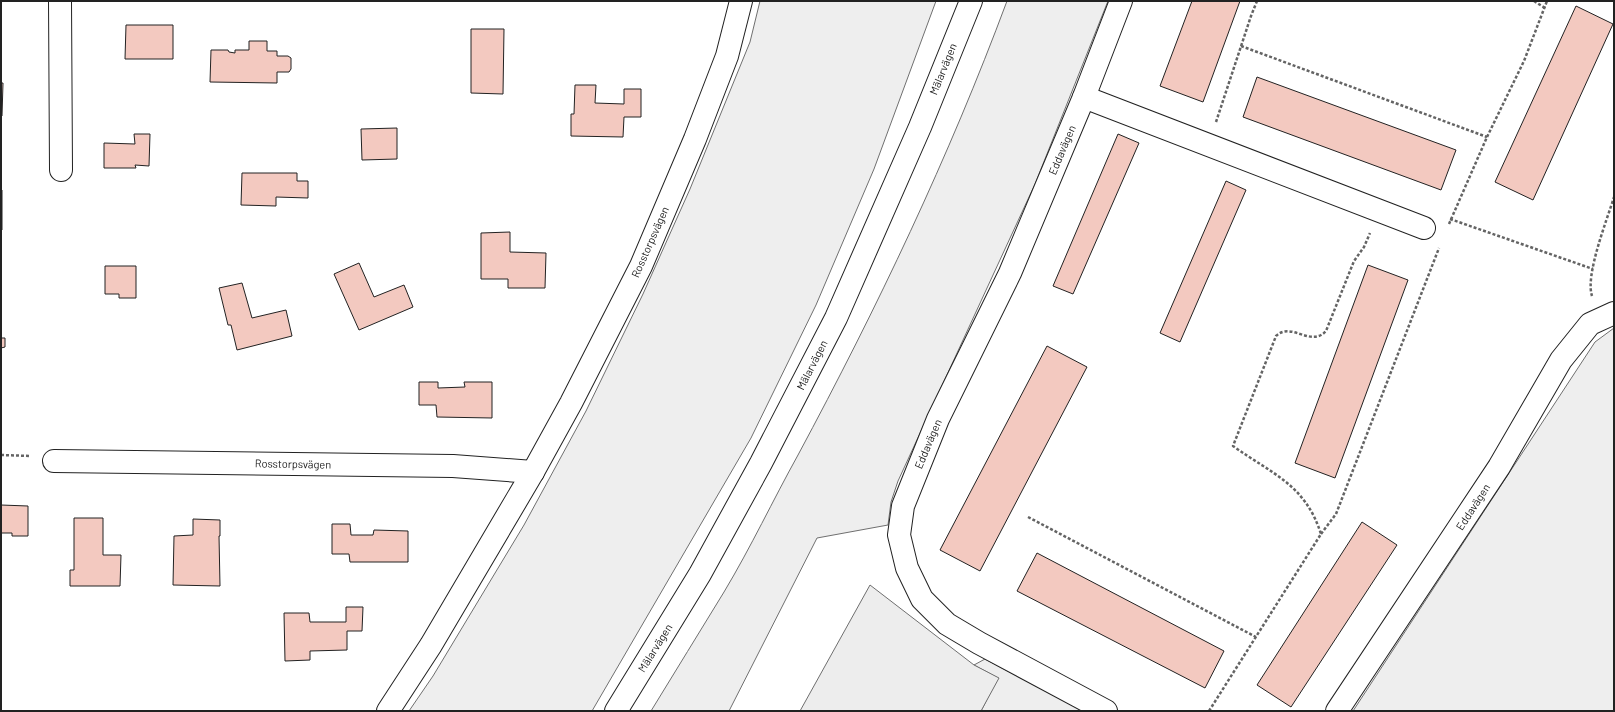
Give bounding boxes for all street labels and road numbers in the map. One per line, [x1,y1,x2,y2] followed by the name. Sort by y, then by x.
[926,41,959,96] street label: Mälarvägen
[1045,123,1078,177] street label: Eddavägen
[628,204,671,279] street label: Rosstorpsvägen
[793,338,830,392] street label: Mälarvägen
[911,417,944,471] street label: Eddavägen
[255,456,331,471] street label: Rosstorpsvägen
[1453,481,1492,532] street label: Eddavägen
[635,621,675,674] street label: Mälarvägen

